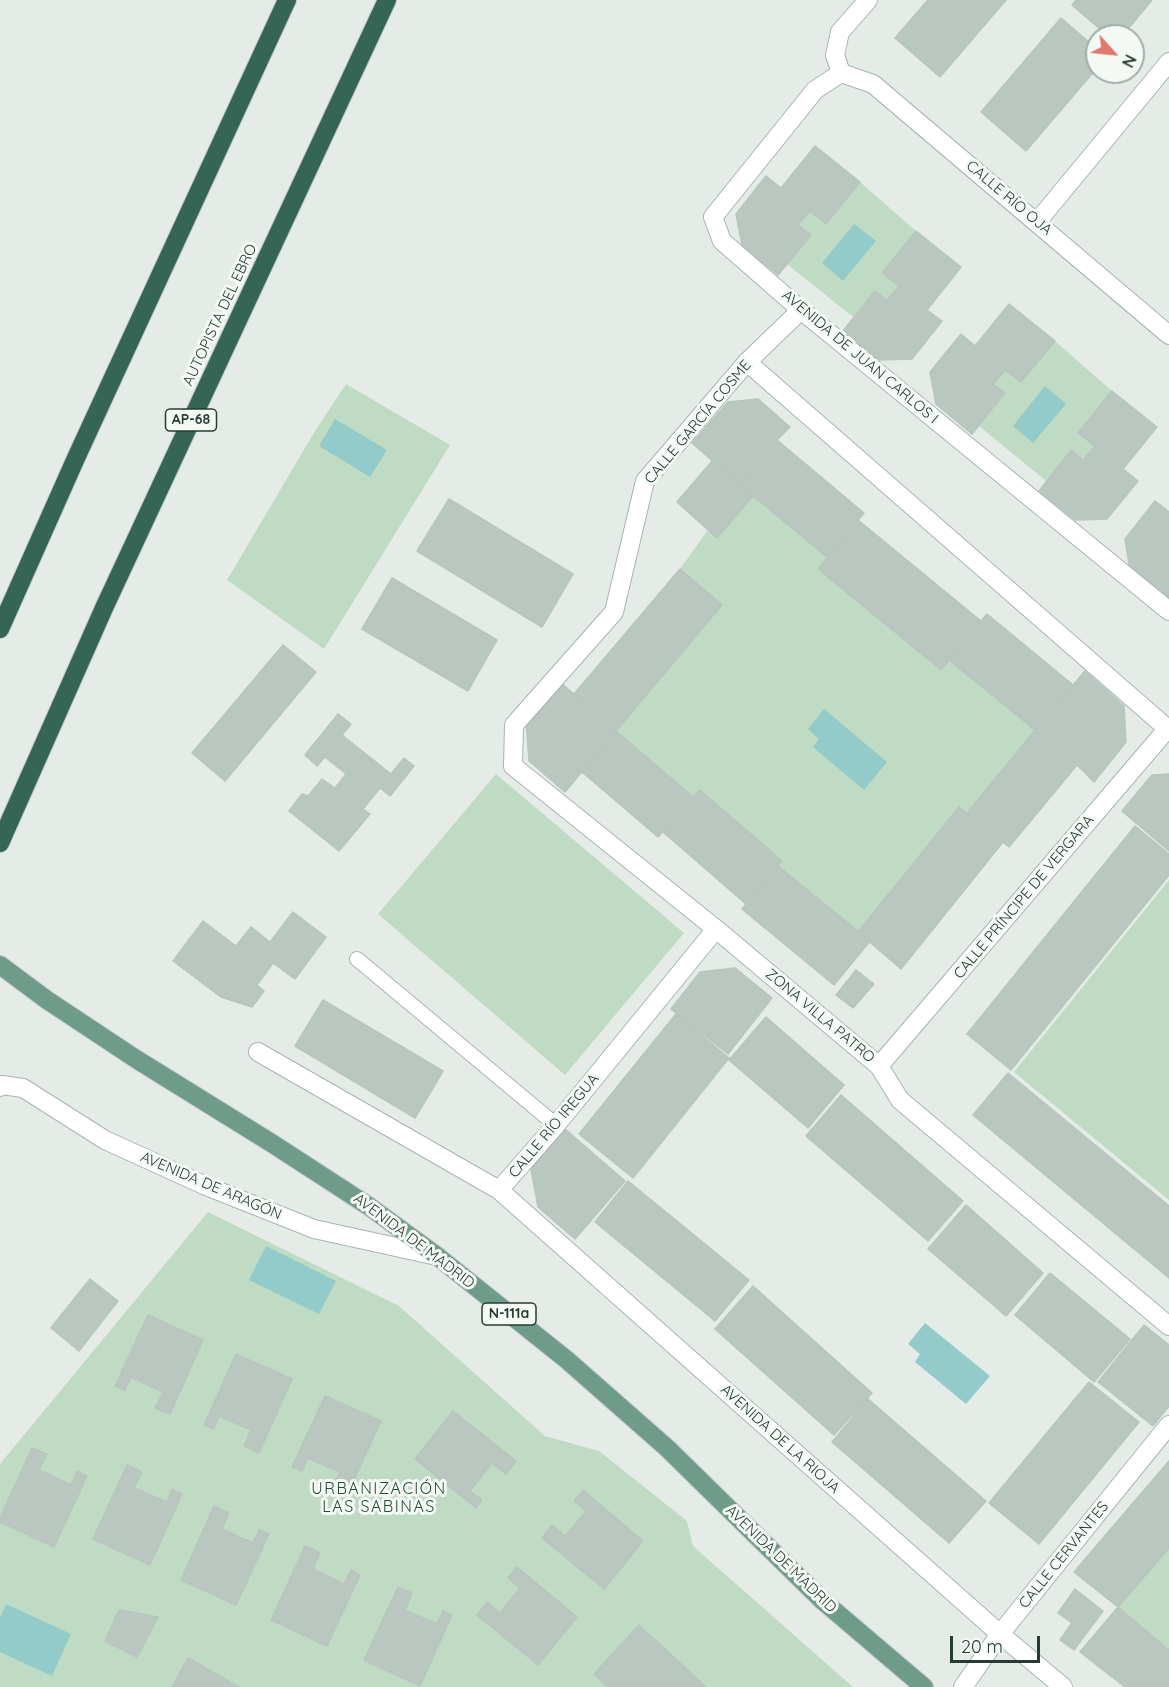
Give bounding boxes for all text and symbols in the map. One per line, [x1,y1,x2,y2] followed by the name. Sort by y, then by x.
[1085,24,1145,84] north arrow
[1118,51,1141,71] text: N
[962,157,1056,239] street label: CALLE RÍO OJA
[179,241,261,389] street label: AUTOPISTA DEL EBRO
[778,286,942,428] street label: AVENIDA DE JUAN CARLOS I
[641,356,755,488] street label: CALLE GARCÍA COSME
[166,409,216,431] road number: AP-68
[950,811,1098,983] street label: CALLE PRÍNCIPE DE VERGARA
[762,965,878,1067] street label: ZONA VILLA PATRO
[505,1070,603,1182] street label: CALLE RÍO IREGUA
[138,1148,284,1224] street label: AVENIDA DE ARAGÓN
[350,1190,478,1292] street label: AVENIDA DE MADRID
[482,1303,536,1325] road number: N-111a
[717,1381,843,1497] street label: AVENIDA DE LA RIOJA
[311,1479,447,1517] district label: URBANIZACIÓN LAS SABINAS
[1015,1498,1113,1612] street label: CALLE CERVANTES
[722,1502,840,1616] street label: AVENIDA DE MADRID
[953,1624,1043,1662] scale bar
[961,1635,1003,1658] text: 20 m

